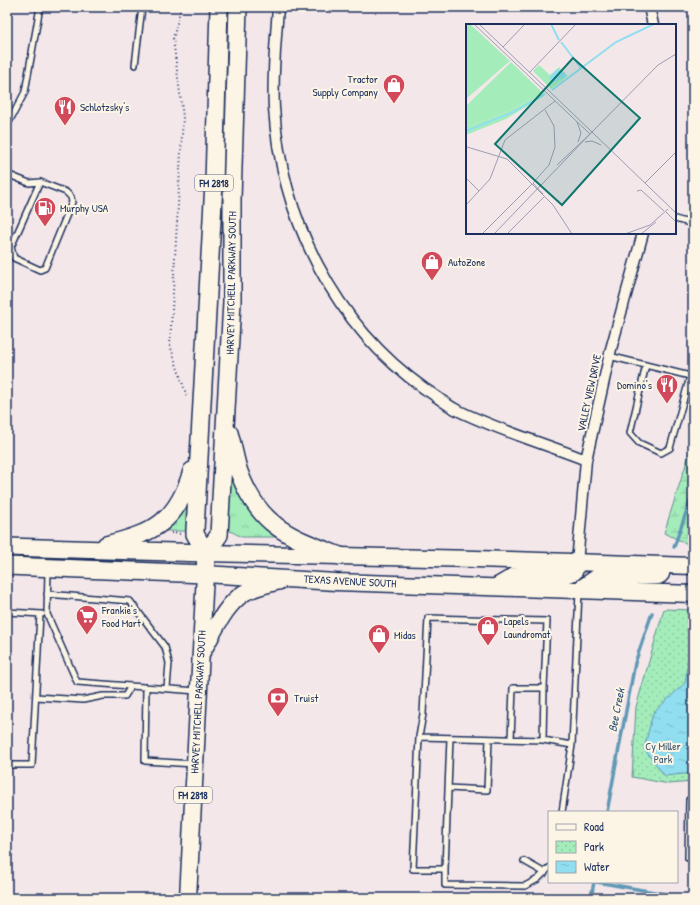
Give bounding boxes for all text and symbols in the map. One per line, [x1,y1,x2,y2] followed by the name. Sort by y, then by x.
[466,24,676,234] inset map
[312,72,379,99] place label: Tractor Supply Company
[381,72,407,105] shop icon: Tractor Supply Company
[52,94,78,127] restaurant icon: Schlotzsky's
[80,100,129,114] place label: Schlotzsky's
[195,175,233,191] road number: FM 2818
[32,195,58,228] fuel station icon: Murphy USA
[60,201,109,215] place label: Murphy USA
[223,211,239,355] street label: HARVEY MITCHELL PARKWAY SOUTH
[419,249,445,282] shop icon: AutoZone
[448,255,486,269] place label: AutoZone
[574,353,604,433] street label: VALLEY VIEW DRIVE
[654,372,680,405] restaurant icon: Domino's
[617,378,652,392] place label: Domino's
[303,572,397,590] street label: TEXAS AVENUE SOUTH
[74,603,100,636] supermarket icon: Frankie's Food Mart
[101,603,141,630] place label: Frankie's Food Mart
[475,614,501,647] shop icon: Lapels Laundromat
[504,614,551,641] place label: Lapels Laundromat
[366,622,392,655] shop icon: Midas
[394,628,416,642] place label: Midas
[187,630,209,774] street label: HARVEY MITCHELL PARKWAY SOUTH
[265,685,291,718] bank icon: Truist
[603,686,629,733] water label: Bee Creek
[294,691,318,705] place label: Truist
[645,739,682,766] park label: Cy Miller Park
[174,787,212,803] road number: FM 2818
[548,811,678,883] legend
[584,818,604,835] text: Road
[584,838,604,855] text: Park
[584,858,610,875] text: Water

